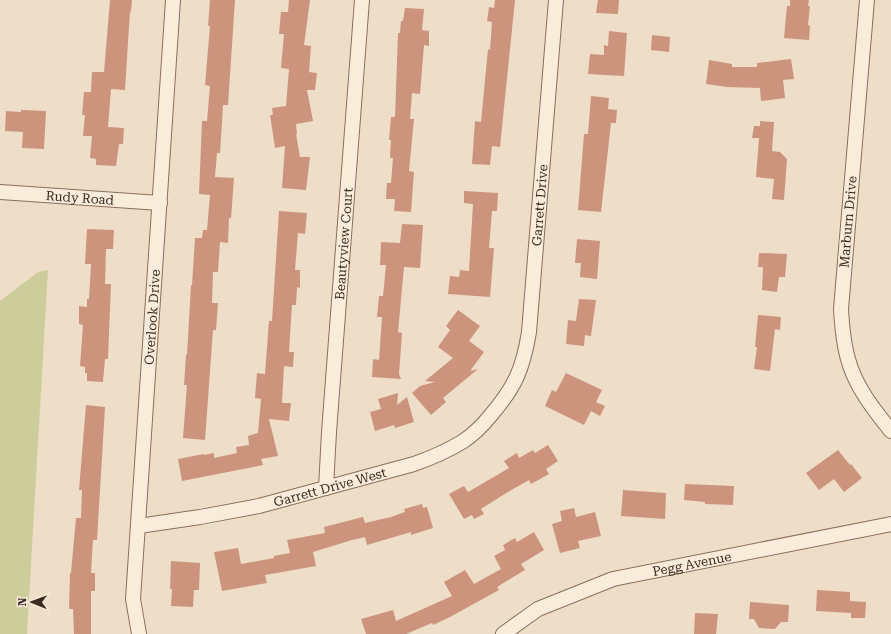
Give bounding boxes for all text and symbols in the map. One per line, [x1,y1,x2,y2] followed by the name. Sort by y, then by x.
[529,164,550,247] street label: Garrett Drive
[837,175,859,269] street label: Marburn Drive
[332,187,355,300] street label: Beautyview Court
[45,188,115,207] street label: Rudy Road
[141,269,162,365] street label: Overlook Drive
[272,464,388,509] street label: Garrett Drive West
[651,548,732,579] street label: Pegg Avenue
[12,582,52,622] north arrow
[16,597,29,606] text: N

